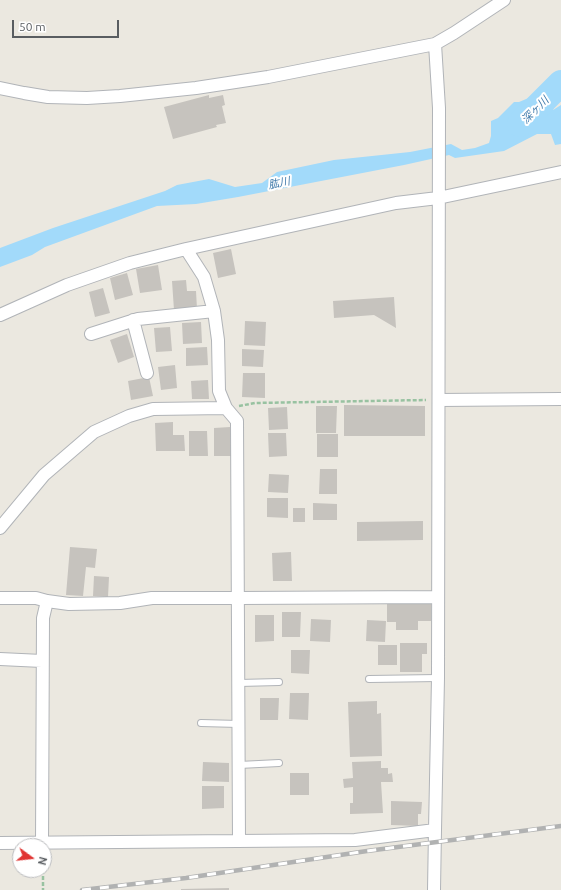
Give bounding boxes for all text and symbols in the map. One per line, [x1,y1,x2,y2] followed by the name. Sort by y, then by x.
[14,12,121,38] scale bar
[19,20,46,33] text: 50 m
[519,94,551,126] water label: 深ヶ川
[267,174,291,192] water label: 肱川
[12,838,52,878] north arrow
[36,855,49,866] text: N

